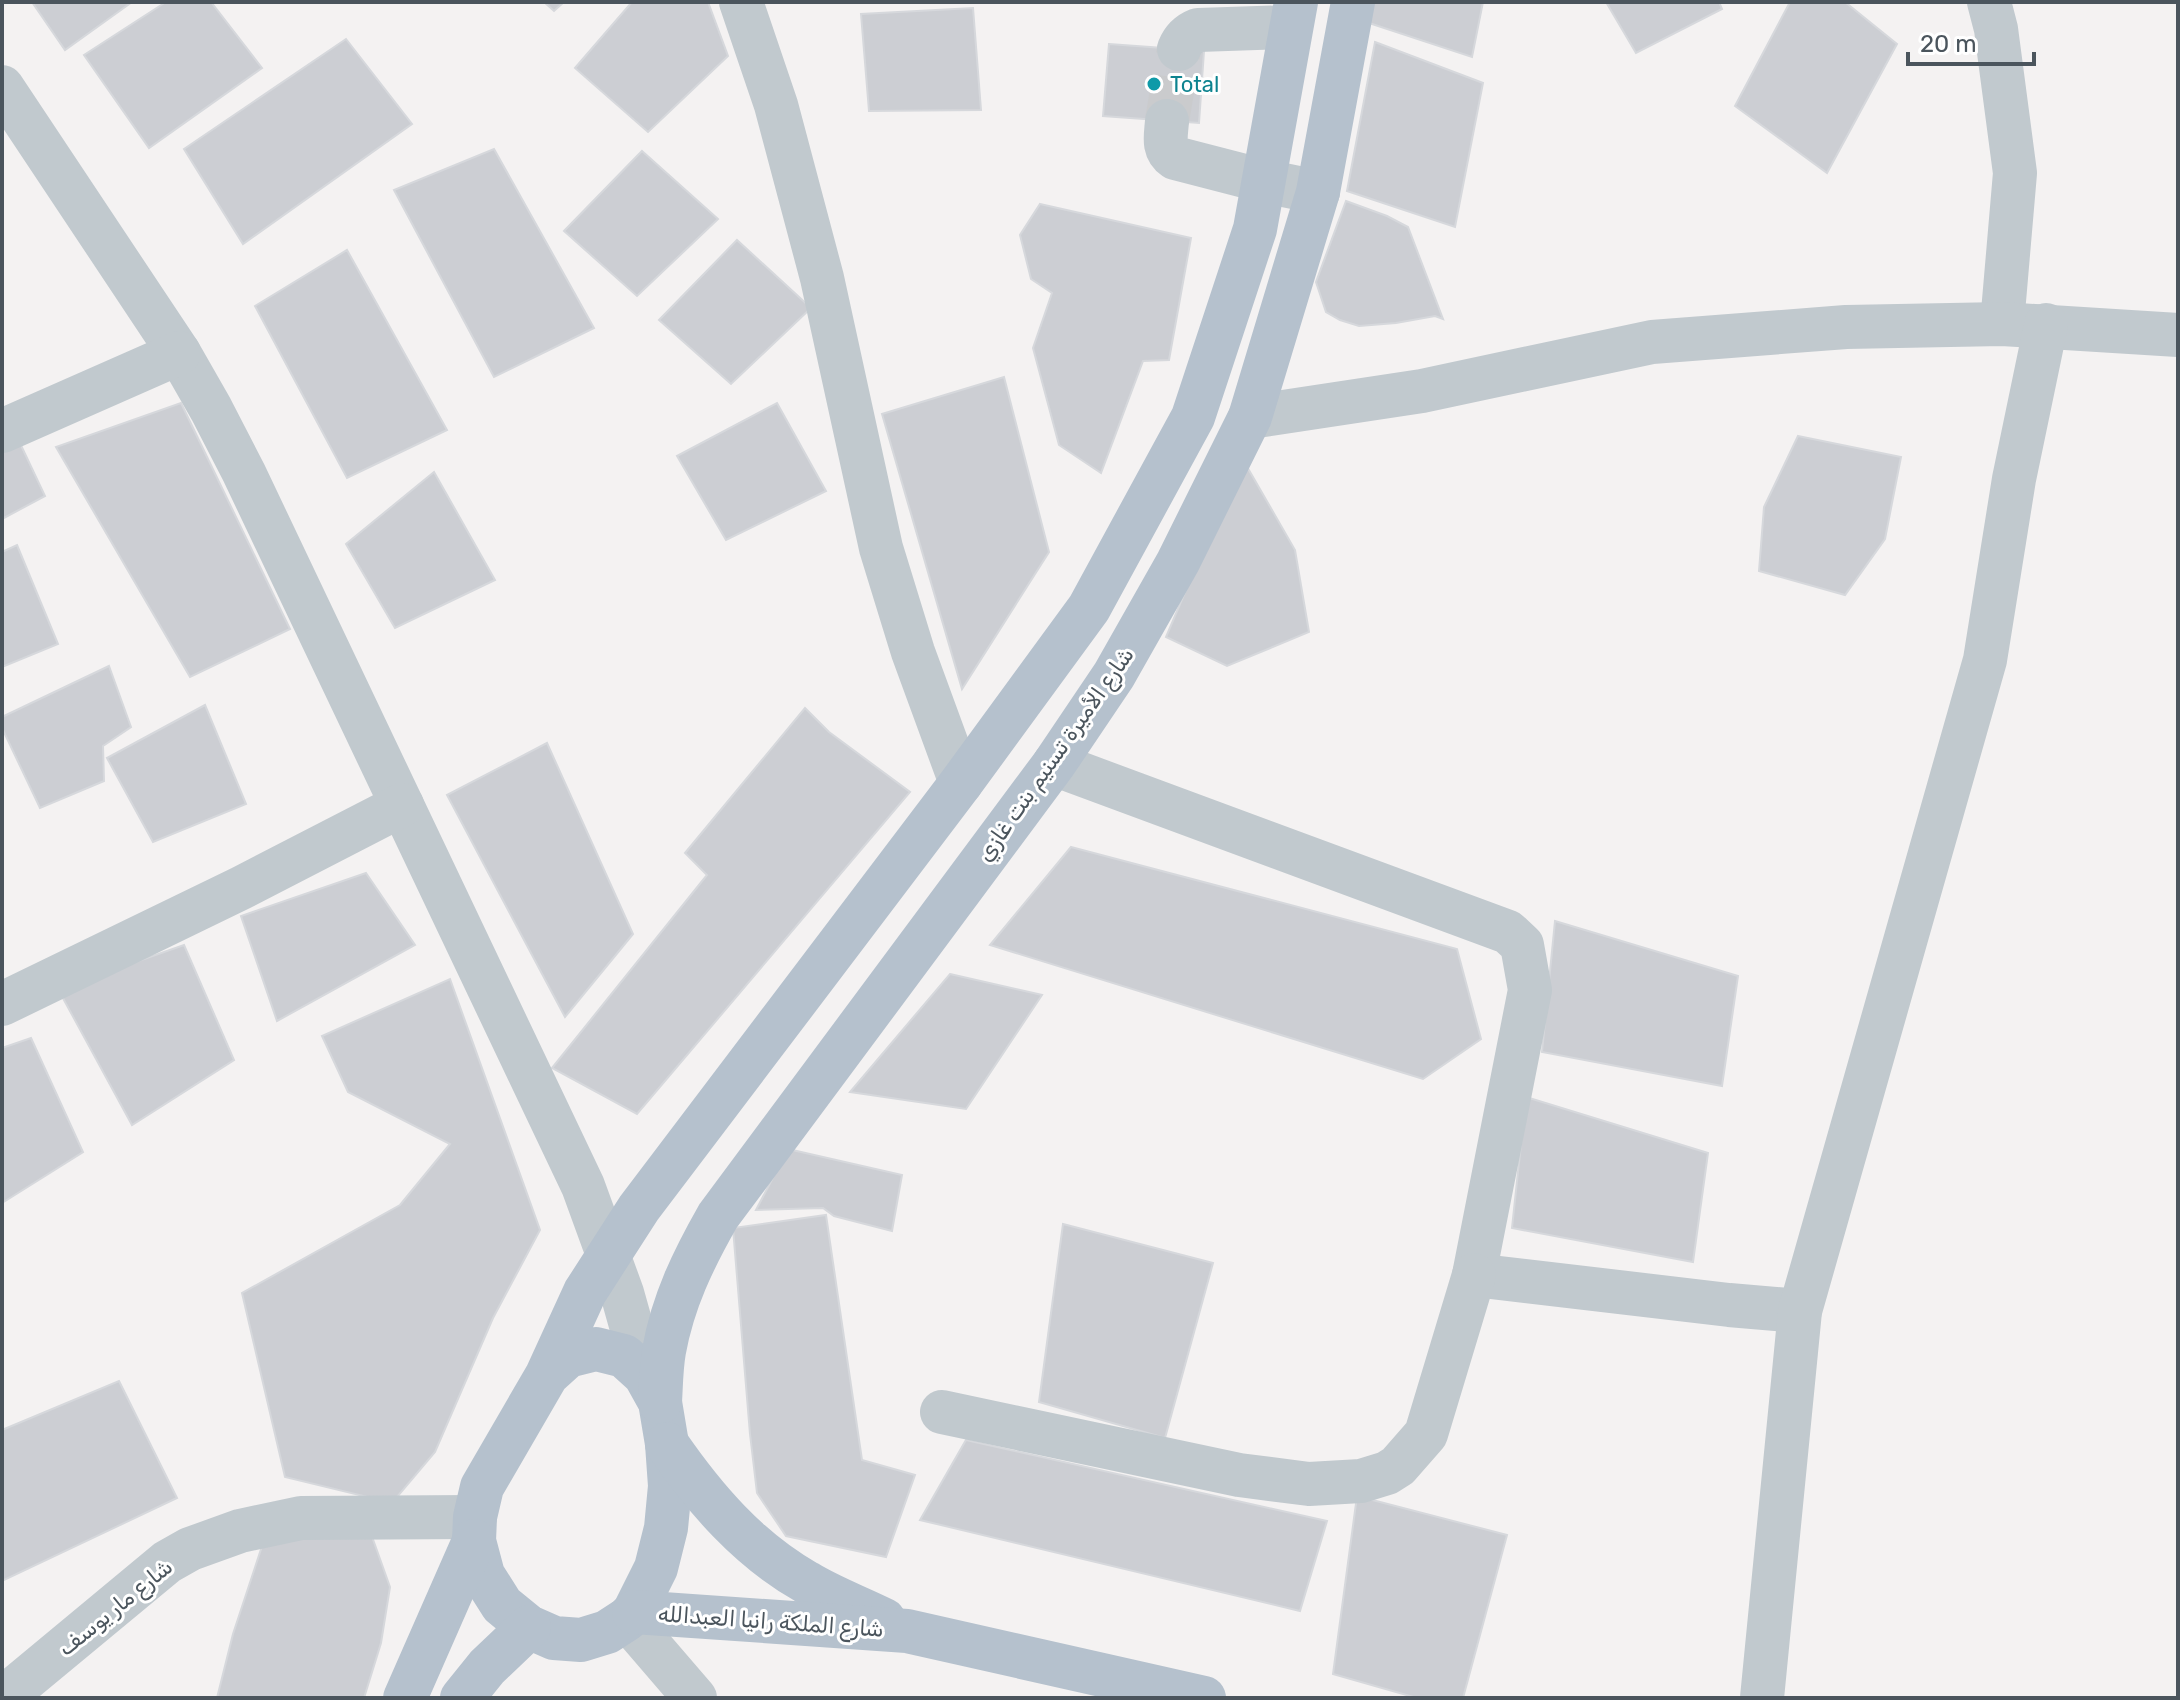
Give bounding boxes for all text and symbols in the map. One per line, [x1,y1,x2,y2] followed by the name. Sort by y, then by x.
[1908,16,2034,66] scale bar
[1920,30,1977,58] text: 20 m
[1170,71,1219,98] place label: Total
[1145,75,1163,93] marker: Total
[971,642,1141,868] street label: شارع الأميرة تسنيم بنت غازي
[53,1553,179,1663] street label: شارع مار يوسف
[657,1600,885,1645] street label: شارع الملكة رانيا العبدالله

